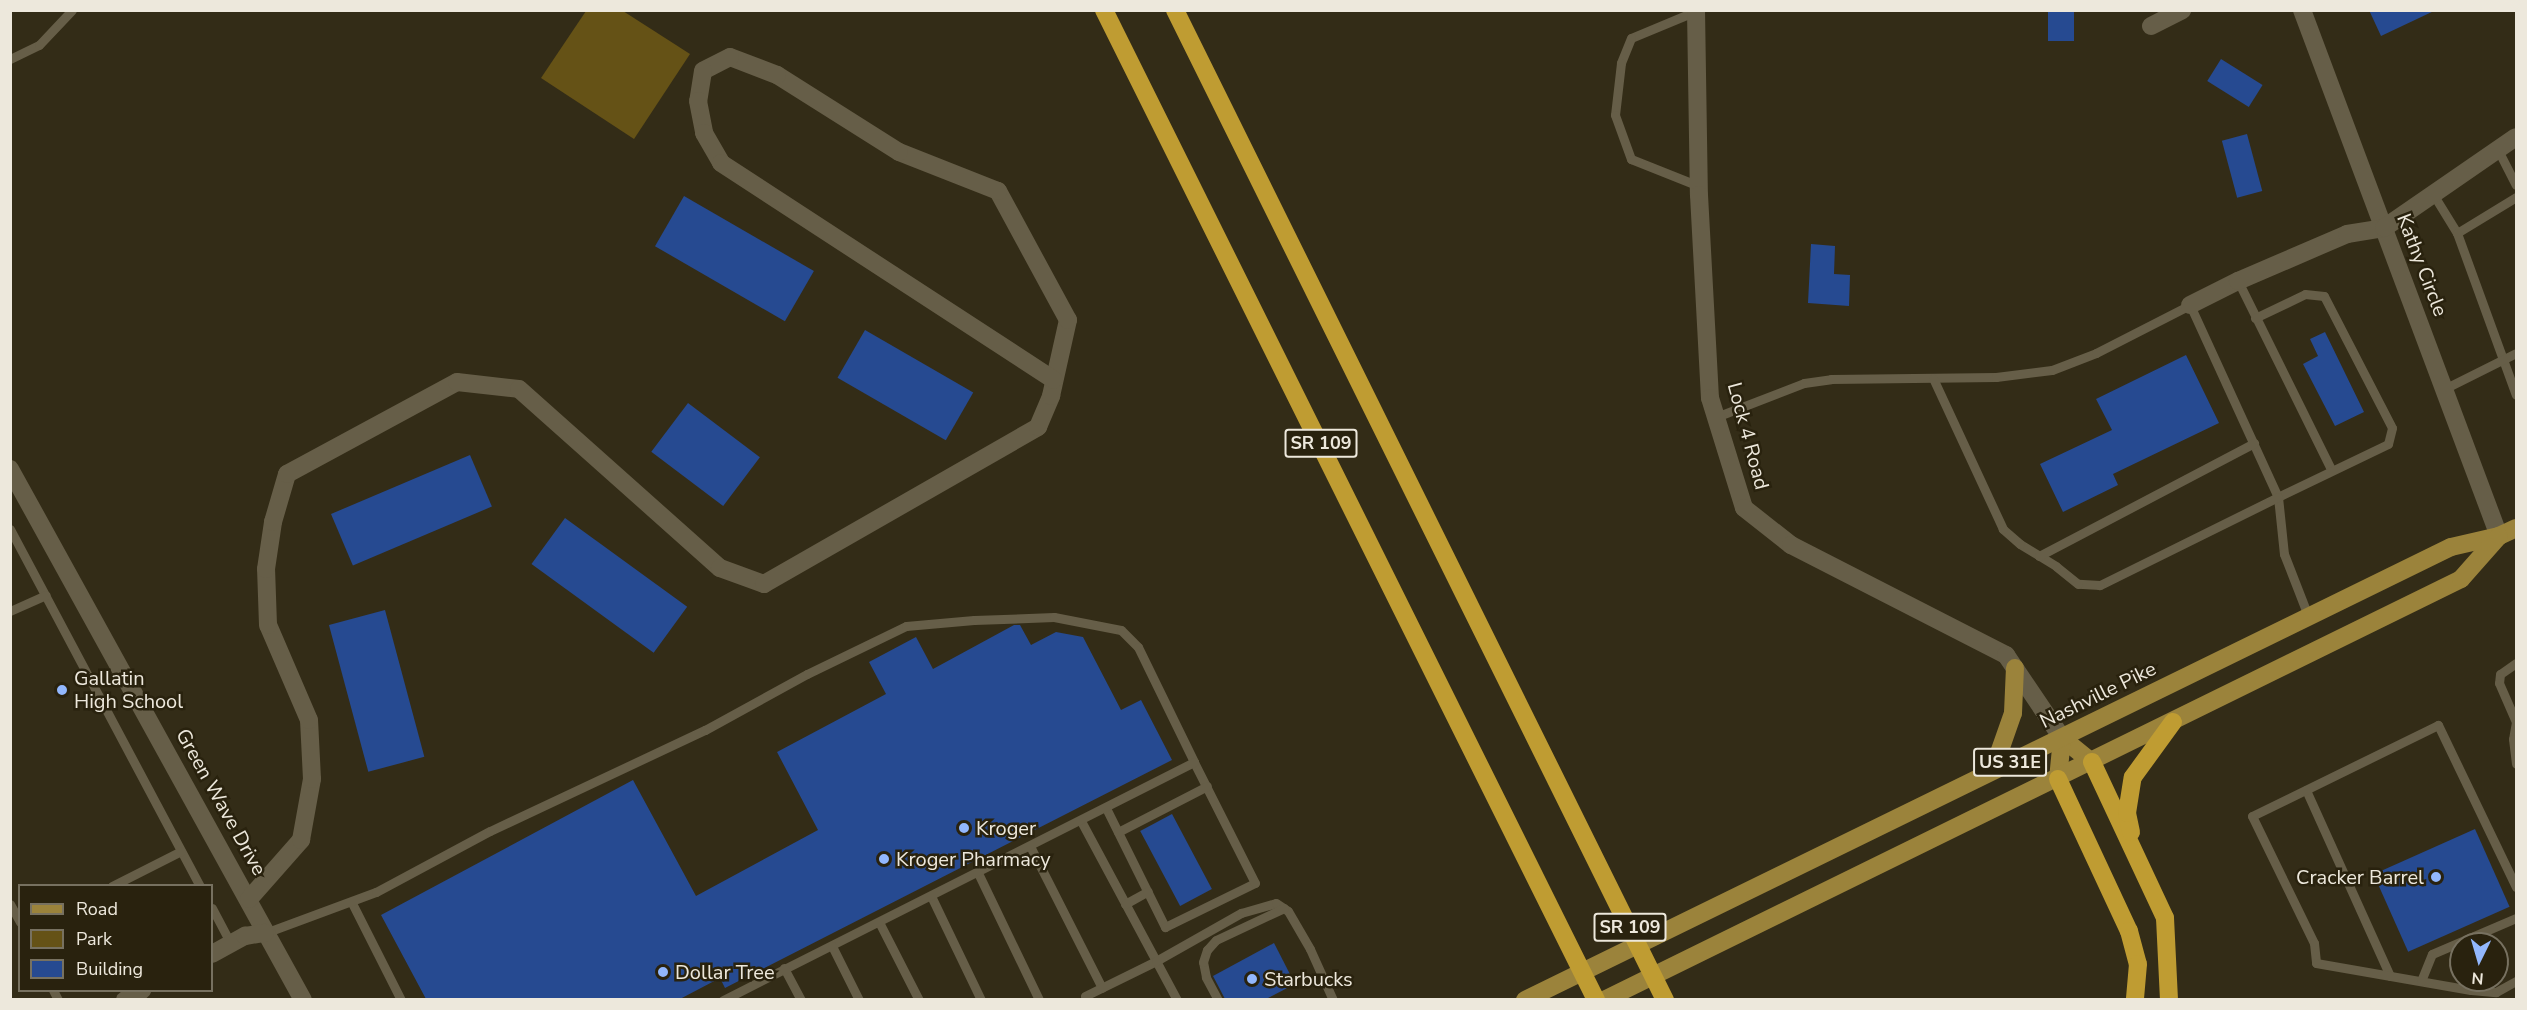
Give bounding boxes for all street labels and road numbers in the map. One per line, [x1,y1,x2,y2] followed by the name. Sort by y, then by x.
[2392,210,2452,320] street label: Kathy Circle
[1722,380,1774,492] street label: Lock 4 Road
[1284,428,1358,458] road number: SR 109
[2036,657,2160,733] street label: Nashville Pike
[171,724,271,880] street label: Green Wave Drive
[1972,747,2048,777] road number: US 31E
[1592,912,1668,942] road number: SR 109

